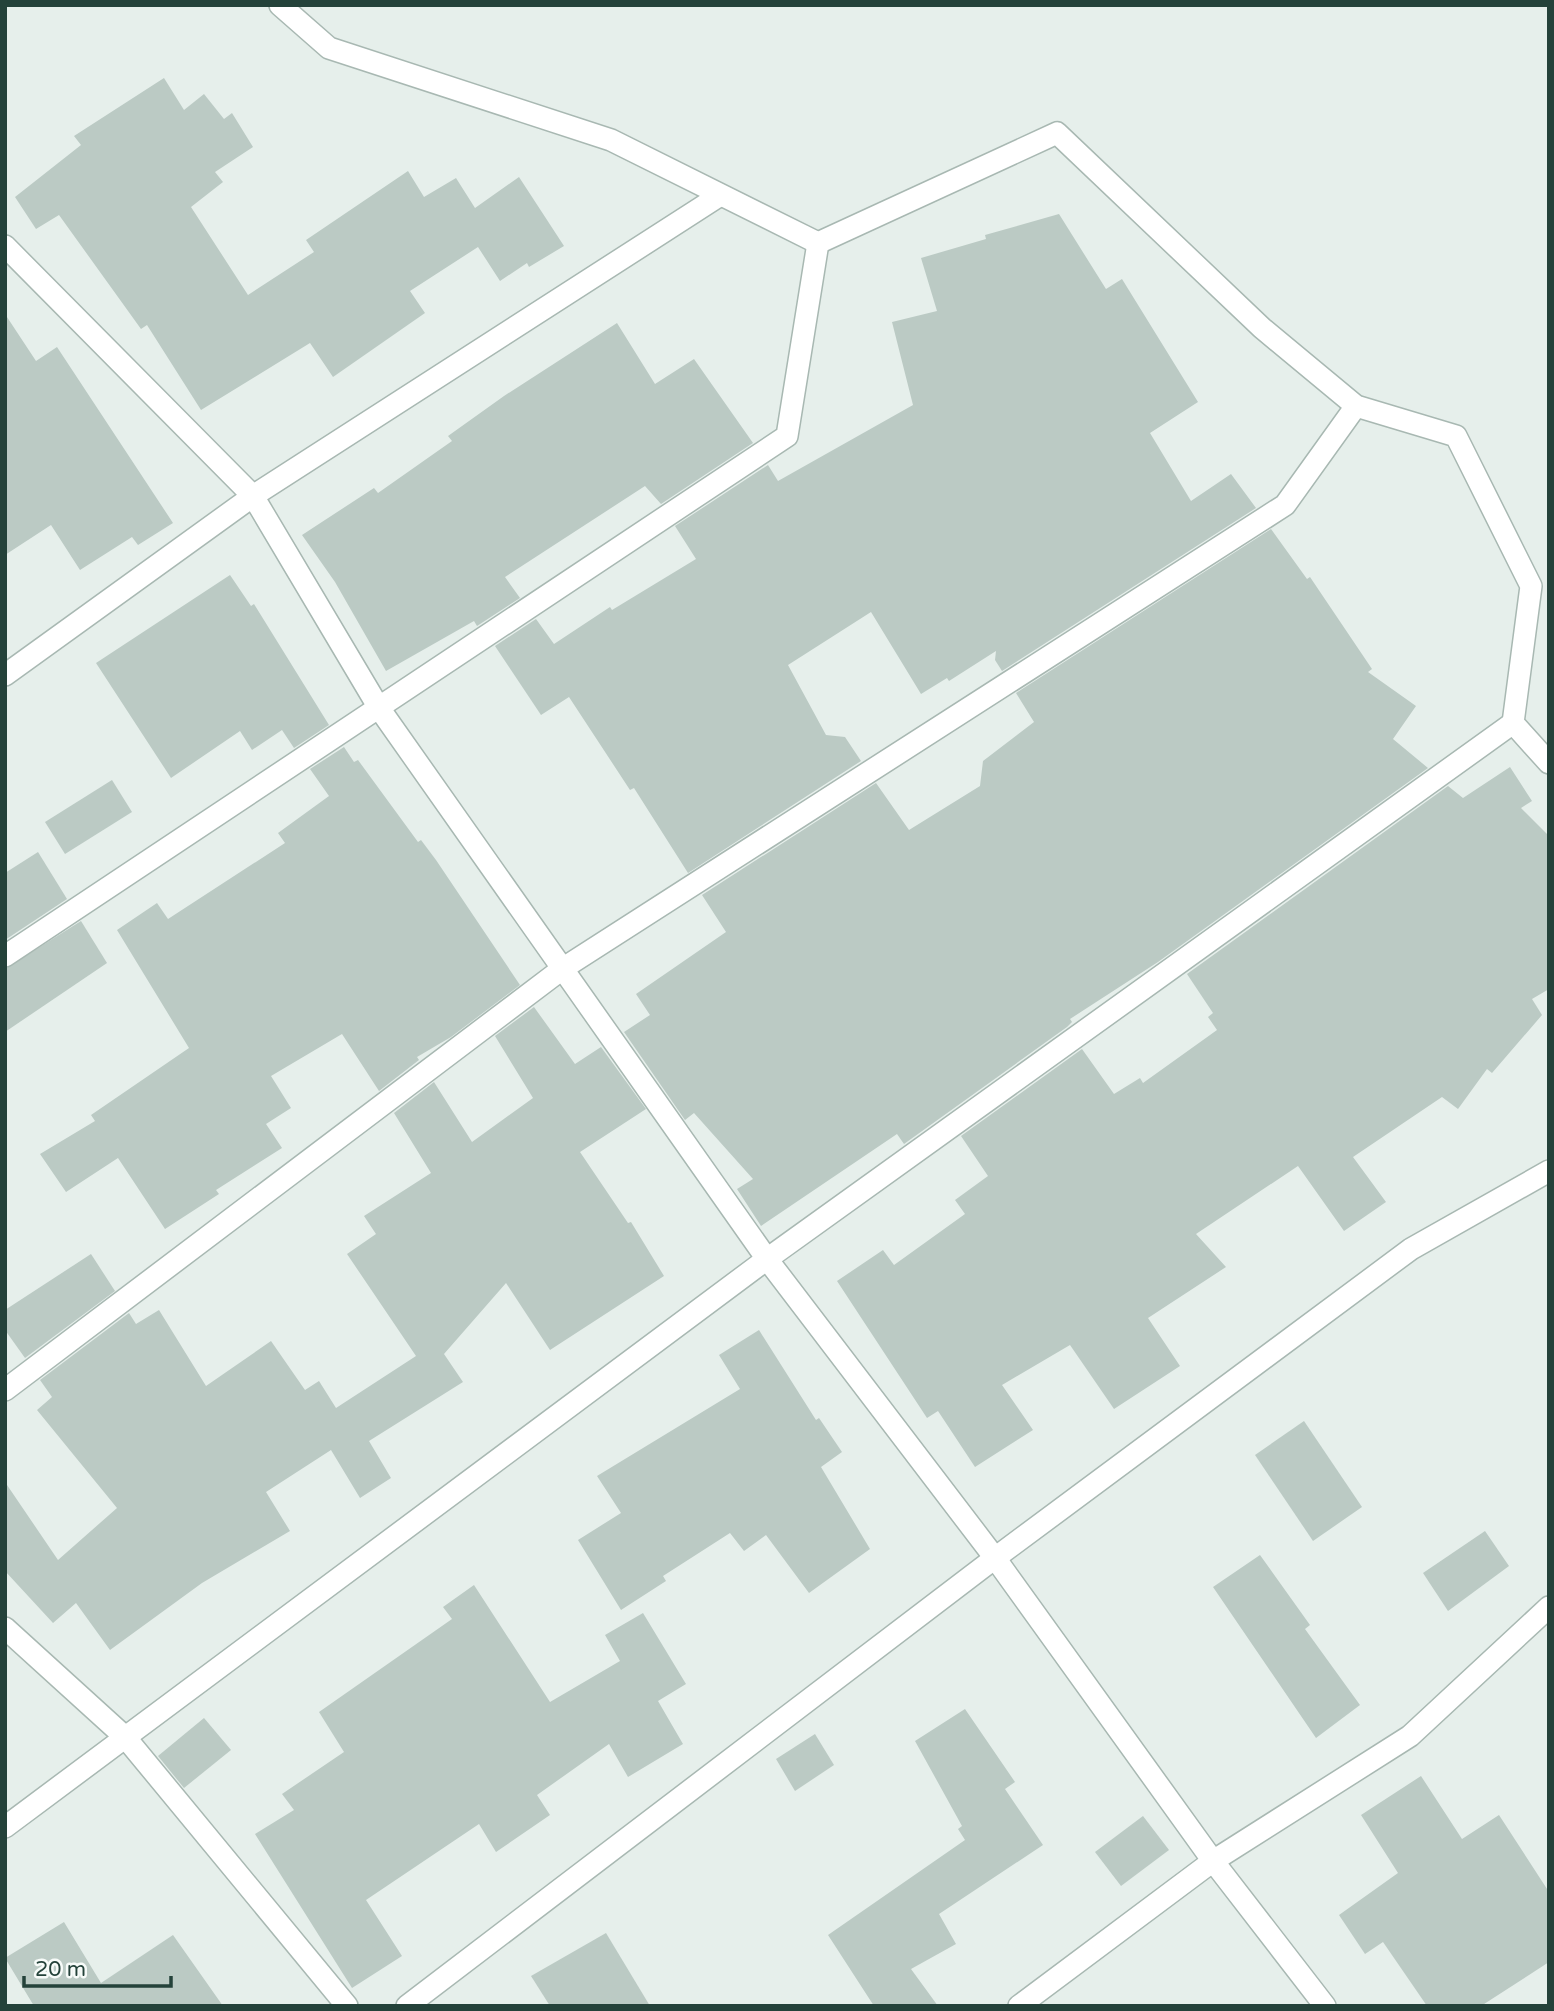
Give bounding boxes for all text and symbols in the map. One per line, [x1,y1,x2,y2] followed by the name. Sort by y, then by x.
[24,1944,172,1988] scale bar
[35,1957,86,1982] text: 20 m

